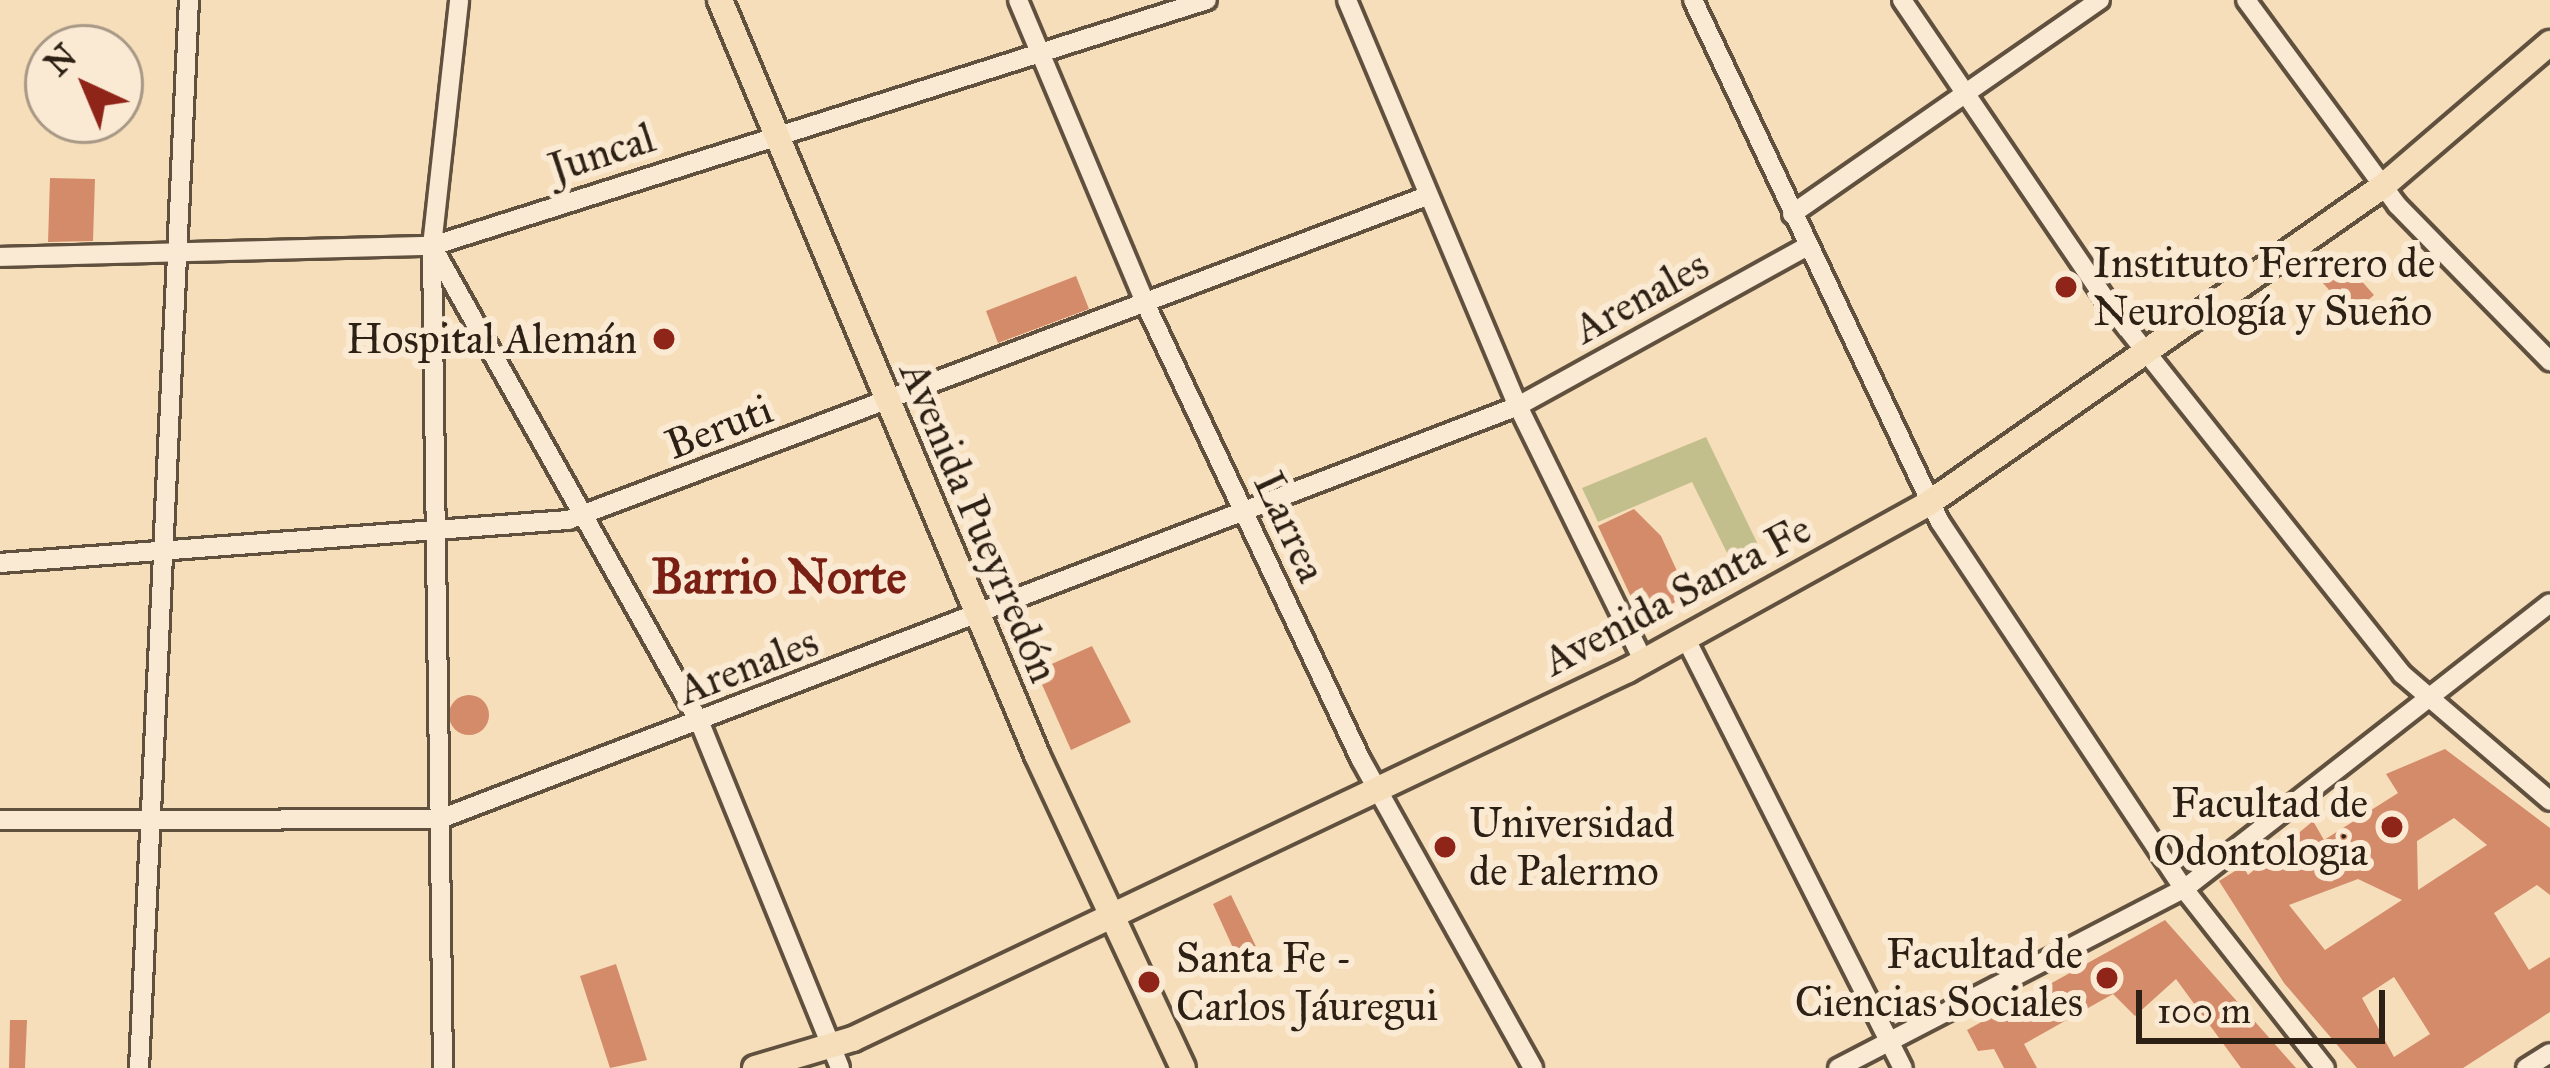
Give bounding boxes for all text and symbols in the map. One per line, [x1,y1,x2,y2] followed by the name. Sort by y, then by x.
[24,24,144,144] north arrow
[37,36,85,84] text: N
[543,112,661,194] street label: Juncal
[2093,238,2435,336] place label: Instituto Ferrero de Neurología y Sueño
[1565,240,1717,354] street label: Arenales
[2050,271,2082,303] marker: Instituto Ferrero de Neurología y Sueño
[346,314,637,364] place label: Hospital Alemán
[648,323,680,355] marker: Hospital Alemán
[889,354,1069,690] street label: Avenida Pueyrredón
[659,384,779,470] street label: Beruti
[1243,464,1337,590] street label: Larrea
[1535,503,1819,687] street label: Avenida Santa Fe
[651,548,907,606] district label: Barrio Norte
[671,616,825,716] street label: Arenales
[2153,778,2368,876] place label: Facultad de Odontologia
[1469,798,1674,896] place label: Universidad de Palermo
[2379,814,2405,840] marker: Facultad de Odontologia
[1432,834,1458,860] marker: Universidad de Palermo
[1795,929,2083,1028] place label: Facultad de Ciencias Sociales
[1176,933,1438,1032] place label: Santa Fe - Carlos Jáuregui
[2094,965,2120,991] marker: Facultad de Ciencias Sociales
[1133,966,1165,998] marker: Santa Fe - Carlos Jáuregui
[2142,966,2391,1040] scale bar
[2157,989,2251,1033] text: 100 m

